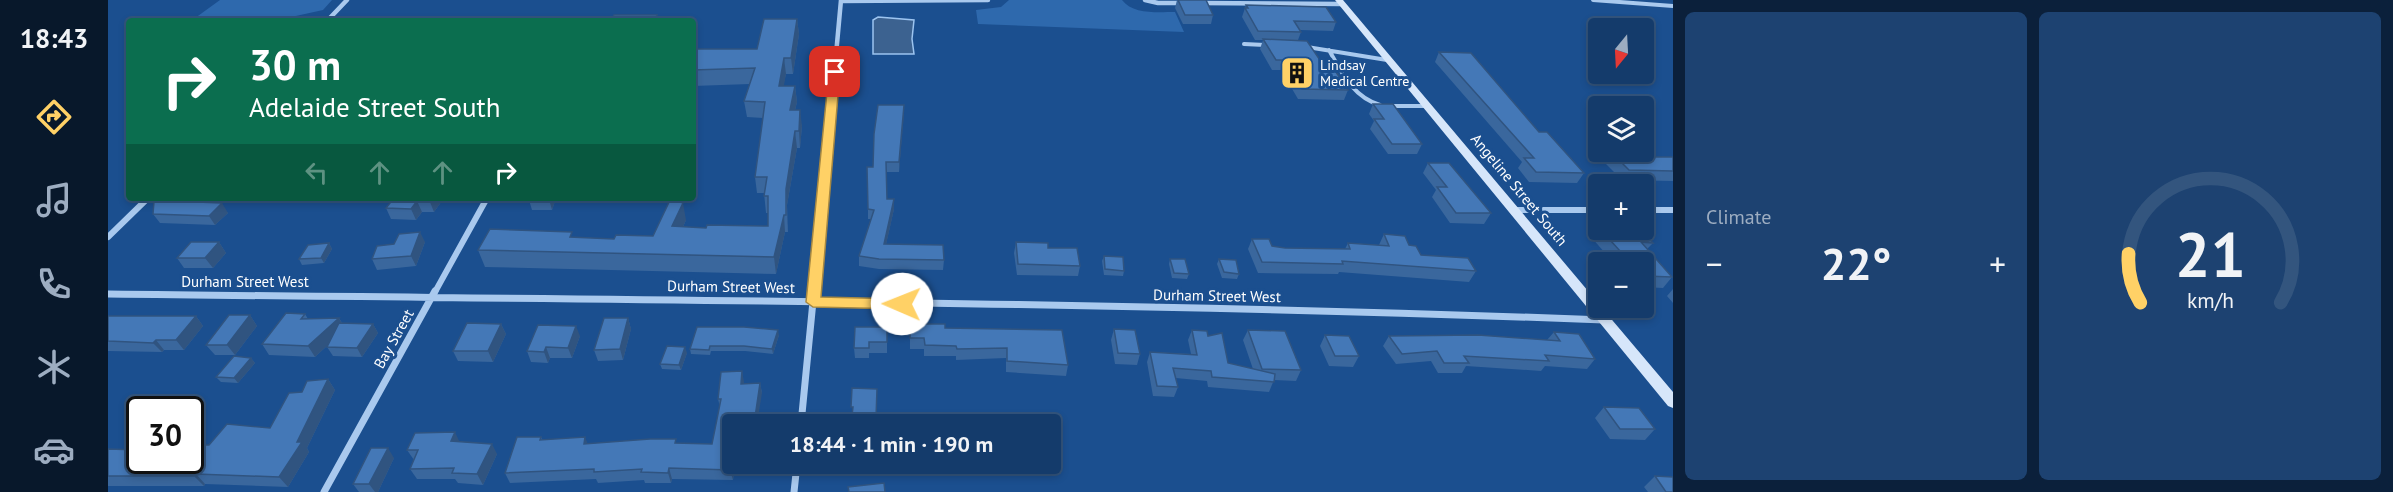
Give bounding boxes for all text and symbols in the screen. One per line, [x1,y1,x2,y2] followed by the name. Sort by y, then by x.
[1588,18,1654,84] north arrow
[1588,18,1654,318] map controls
[20,21,88,55] text: 18:43
[249,37,341,92] text: 30 m
[150,42,228,120] icon: right
[809,46,860,97] pin
[818,55,851,88] icon: arrive
[1279,55,1315,91] building icon: Lindsay Medical Centre
[1320,56,1409,90] place label: Lindsay Medical Centre
[249,90,500,124] text: Adelaide Street South
[33,96,75,138] icon: directions
[1588,96,1654,162] button: layers
[1467,130,1572,250] street label: Angeline Street South
[300,156,333,189] icon: left
[363,156,396,189] icon: ahead
[426,156,459,189] icon: ahead
[489,156,522,189] icon: right
[1588,174,1654,240] button: +
[33,179,75,221] icon: music
[1706,204,1772,230] text: Climate
[2175,213,2245,294] text: 21
[1821,234,1891,292] text: 22°
[1706,242,1723,285] text: −
[1989,242,2006,285] text: +
[1588,252,1654,318] button: −
[33,263,75,305] icon: phone
[181,272,309,291] street label: Durham Street West
[870,272,934,336] position arrow
[667,276,795,297] street label: Durham Street West
[1153,285,1281,306] street label: Durham Street West
[2186,286,2233,314] text: km/h
[370,306,418,372] street label: Bay Street
[33,346,75,388] icon: climate
[126,396,204,474] speed limit sign: 30
[33,429,75,471] icon: car
[790,430,993,458] text: 18:44 · 1 min · 190 m

